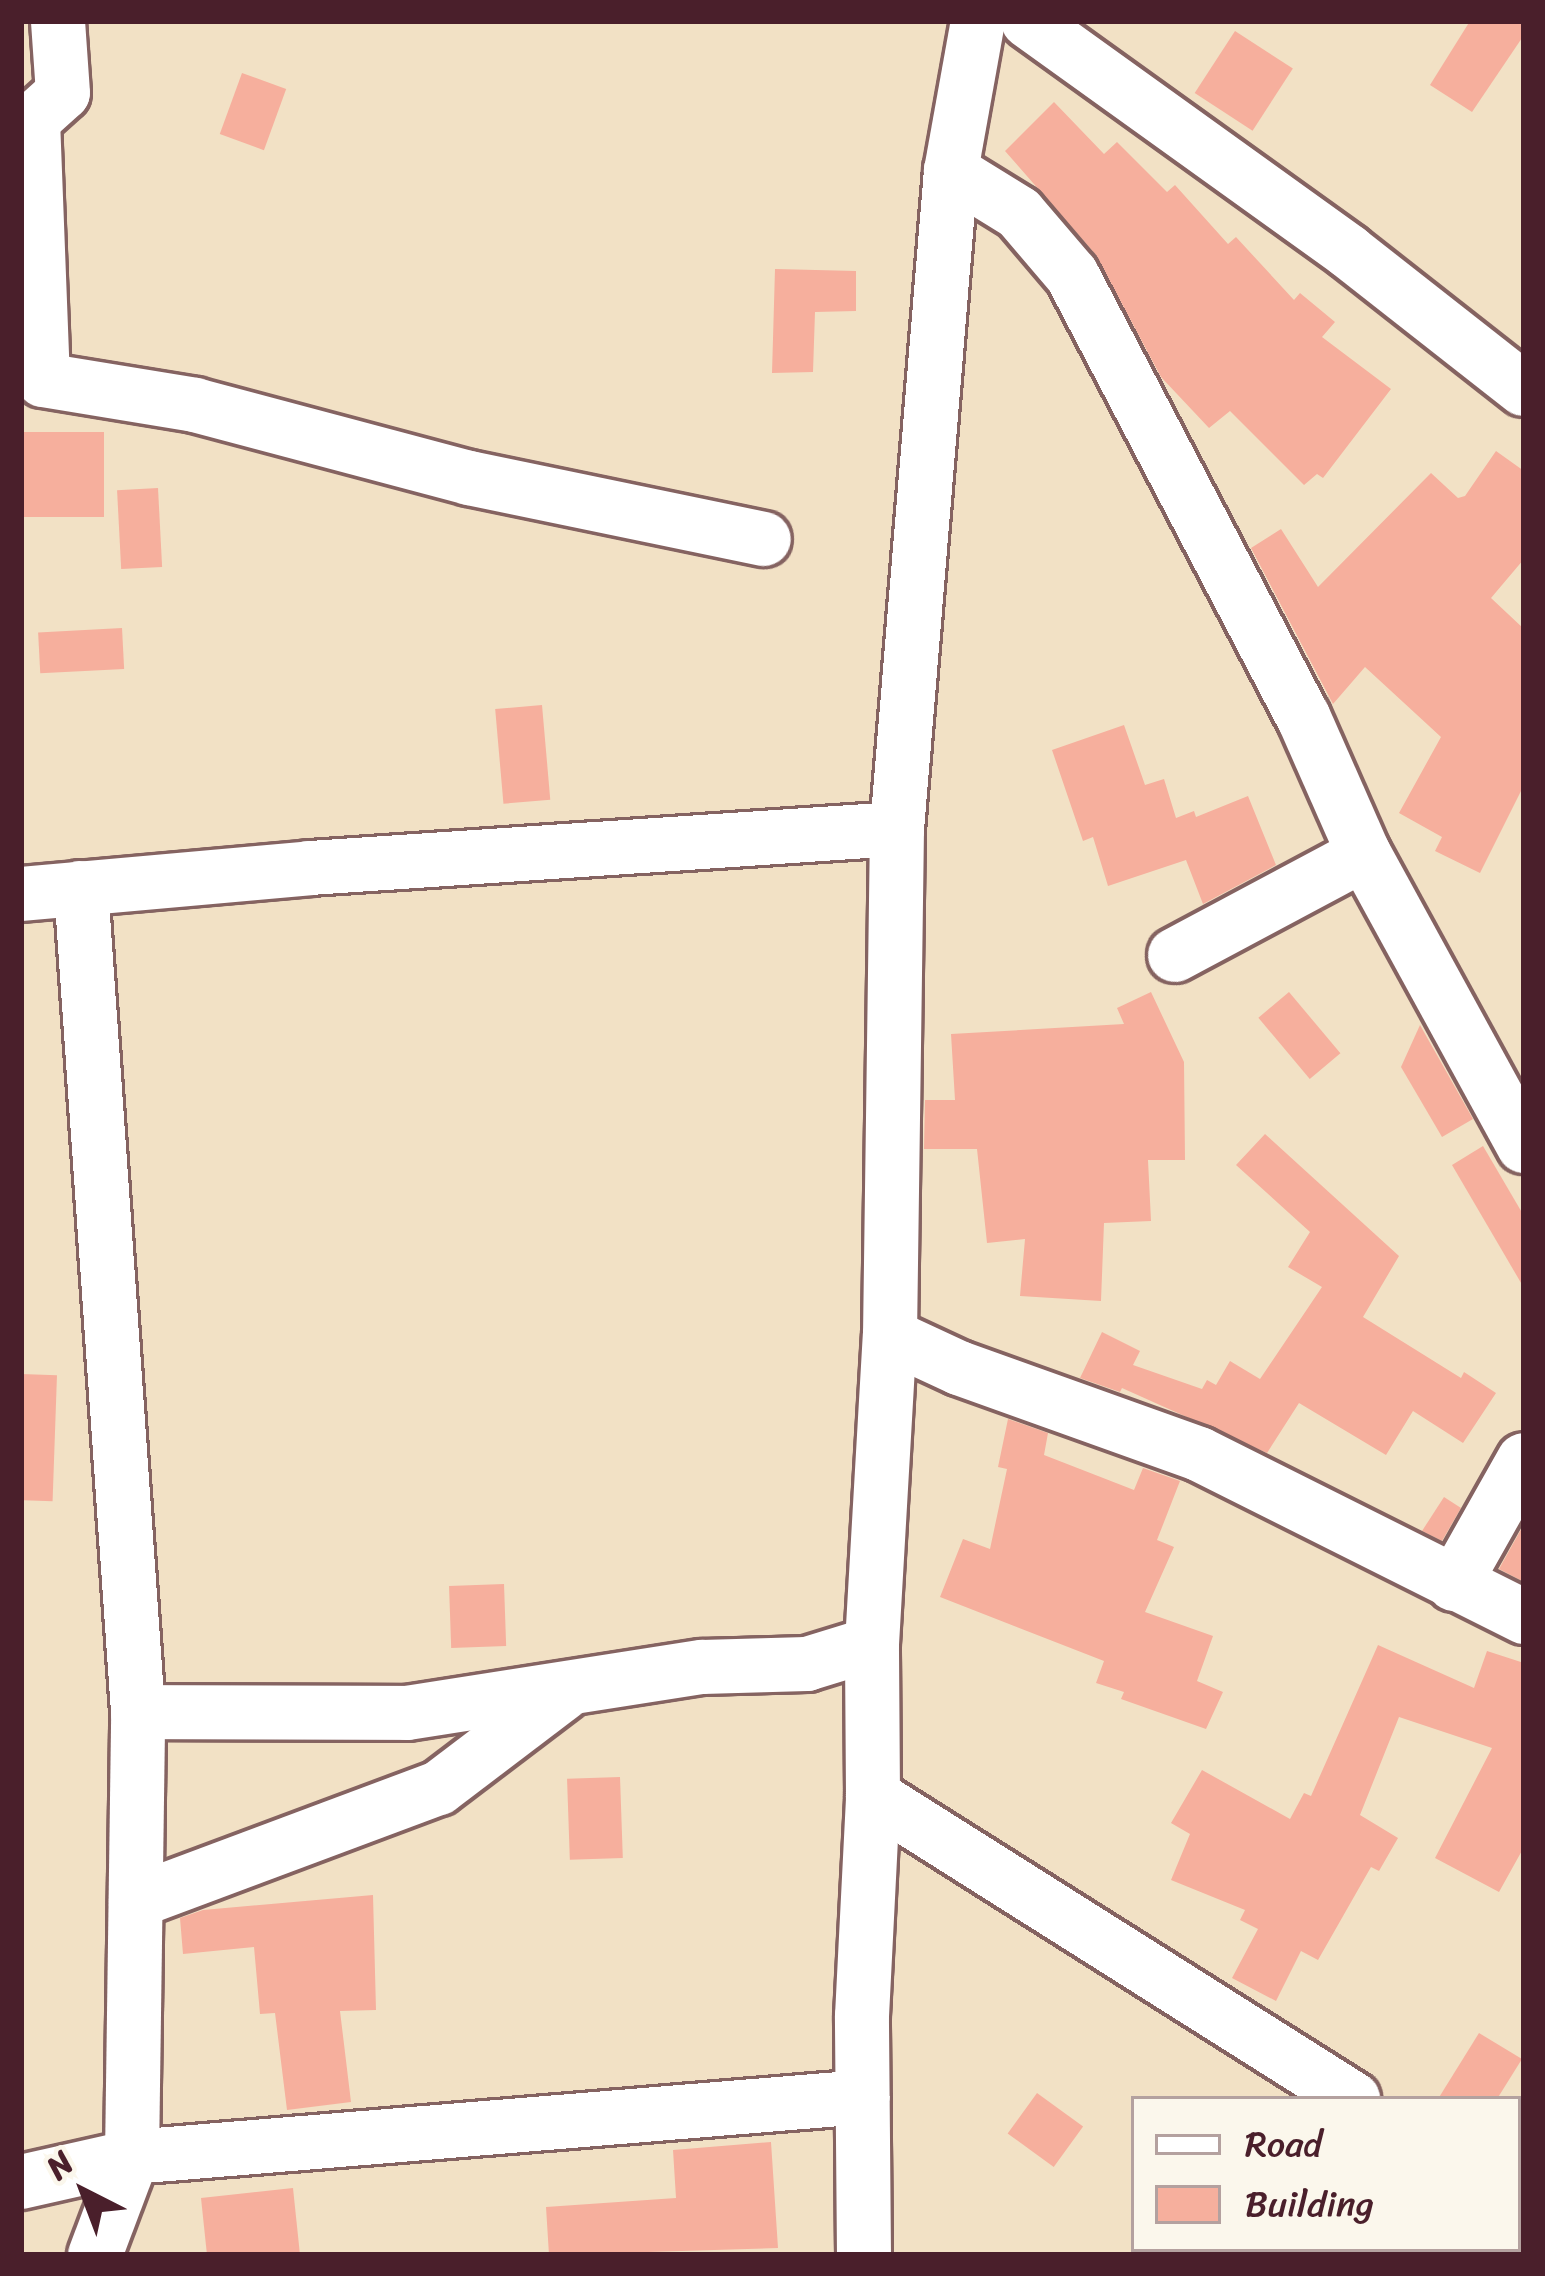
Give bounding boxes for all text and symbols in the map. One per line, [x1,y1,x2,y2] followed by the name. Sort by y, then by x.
[1131,2096,1521,2252] legend
[1245,2112,1322,2176] text: Road
[24,2132,144,2252] north arrow
[32,2136,88,2194] text: N
[1245,2172,1374,2236] text: Building

